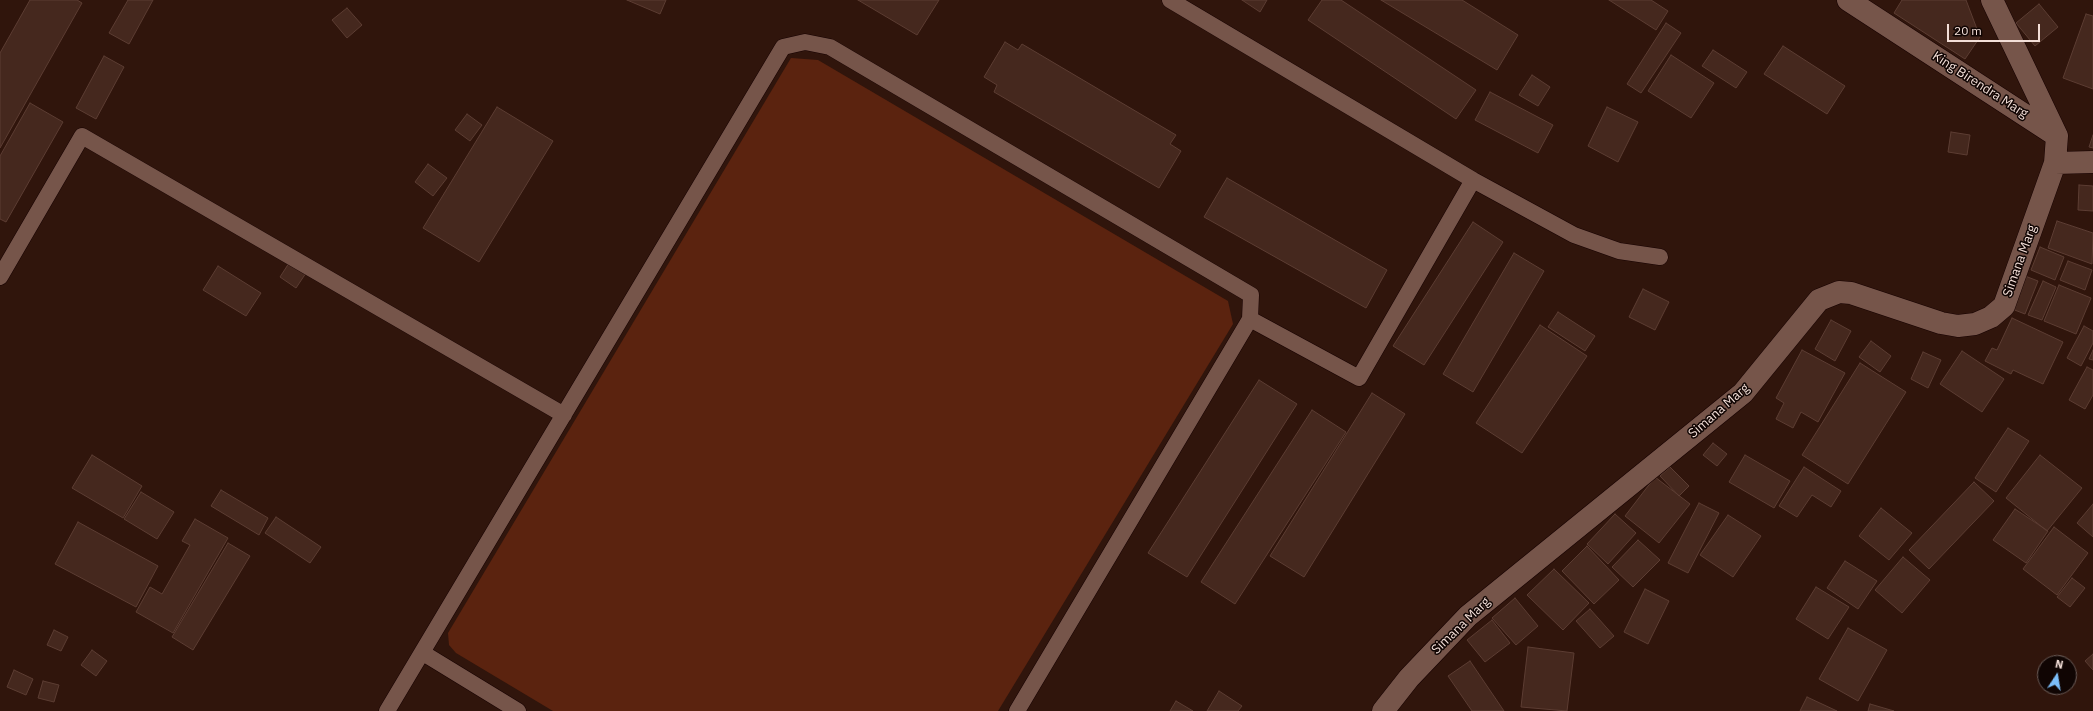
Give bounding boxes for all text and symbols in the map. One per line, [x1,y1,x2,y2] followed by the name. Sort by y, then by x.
[1949,16,2042,42] scale bar
[1954,23,1982,38] text: 20 m
[1929,48,2031,122] street label: King Birendra Marg
[2000,223,2040,299] street label: Simana Marg
[1685,380,1753,442] street label: Simana Marg
[1428,594,1494,658] street label: Simana Marg
[2037,655,2077,695] north arrow
[2054,657,2065,672] text: N

